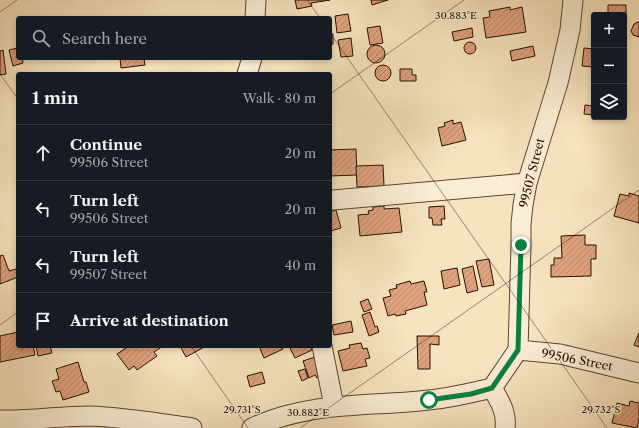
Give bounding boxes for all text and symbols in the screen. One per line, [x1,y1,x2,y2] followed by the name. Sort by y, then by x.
[435,9,477,22] text: 30.883°E
[591,12,627,120] map controls
[591,12,627,48] button: +
[16,16,332,60] search box
[30,27,52,49] icon: search
[62,29,147,48] text: Search here
[591,48,627,84] button: −
[591,84,627,120] button: layers
[32,88,79,108] text: 1 min
[243,90,316,106] text: Walk · 80 m
[70,135,142,154] text: Continue
[516,136,548,209] street label: 99507 Street
[32,142,54,164] icon: ahead
[285,145,316,161] text: 20 m
[70,154,148,170] text: 99506 Street
[70,191,139,210] text: Turn left
[32,198,54,220] icon: left
[285,201,316,217] text: 20 m
[70,210,148,226] text: 99506 Street
[512,236,530,254] route end
[70,247,139,266] text: Turn left
[32,254,54,276] icon: left
[285,257,316,273] text: 40 m
[70,266,147,282] text: 99507 Street
[32,310,54,332] icon: arrive
[70,311,229,330] text: Arrive at destination
[540,345,615,374] street label: 99506 Street
[420,391,438,409] route start
[223,403,261,416] text: 29.731°S
[581,403,621,416] text: 29.732°S
[287,406,329,419] text: 30.882°E

